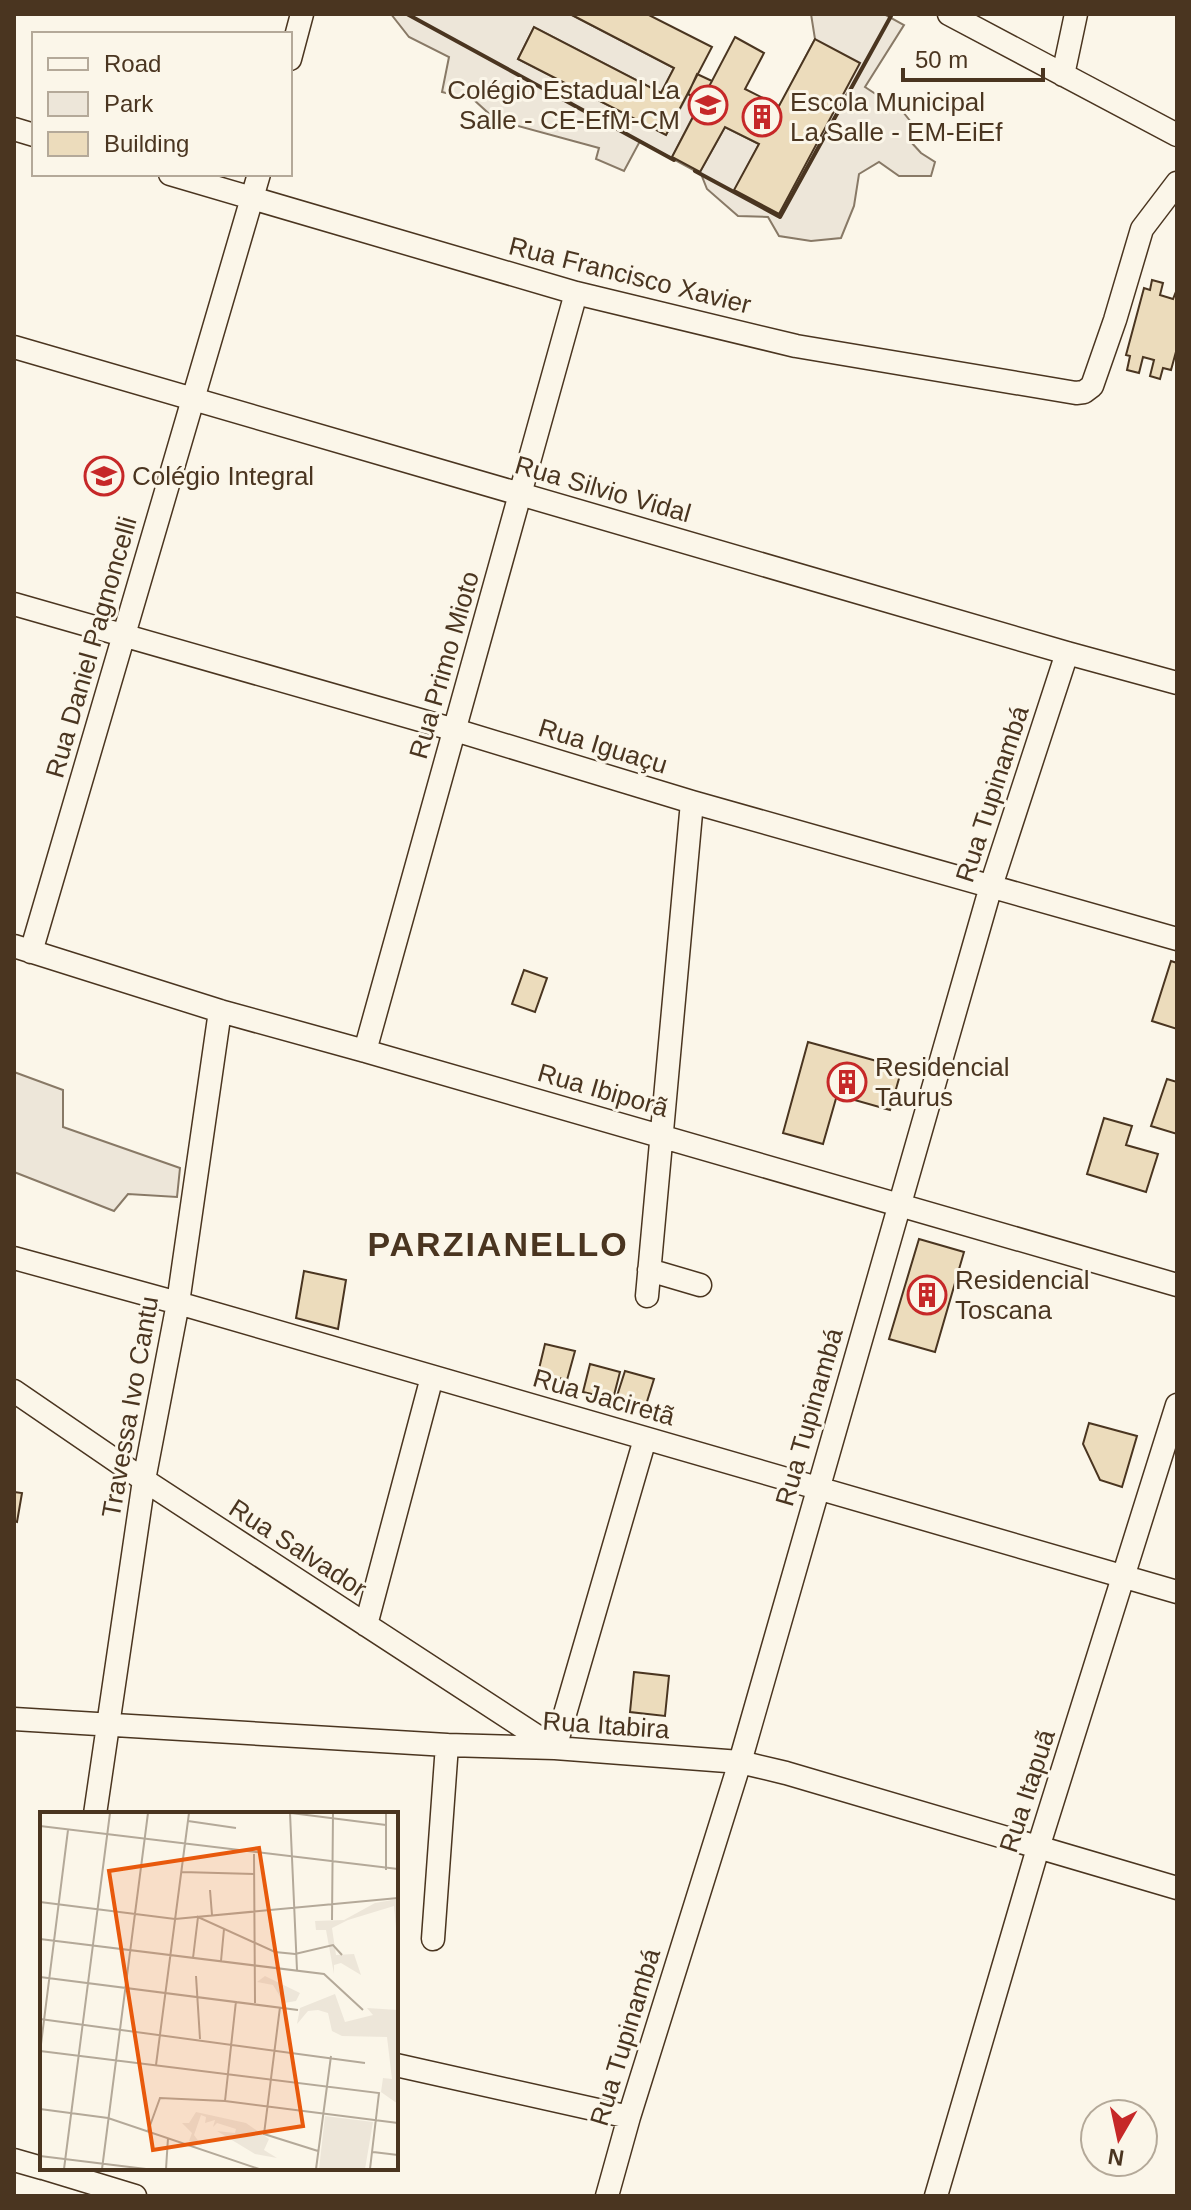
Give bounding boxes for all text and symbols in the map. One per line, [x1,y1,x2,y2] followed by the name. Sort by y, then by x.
[32,32,292,176] legend
[903,32,1043,82] scale bar
[915,46,968,73] text: 50 m
[104,50,161,77] text: Road
[447,75,681,135] place label: Colégio Estadual La Salle - CE-EfM-CM
[687,84,729,126] school or university icon: Colégio Estadual La Salle - CE-EfM-CM
[790,87,1003,147] place label: Escola Municipal La Salle - EM-EiEf
[104,90,154,117] text: Park
[741,96,783,138] building icon: Escola Municipal La Salle - EM-EiEf
[104,130,189,157] text: Building
[506,230,755,320] street label: Rua Francisco Xavier
[512,450,694,528] street label: Rua Silvio Vidal
[83,455,125,497] school or university icon: Colégio Integral
[132,461,314,491] place label: Colégio Integral
[39,513,143,781] street label: Rua Daniel Pagnoncelli
[403,568,485,762] street label: Rua Primo Mioto
[949,702,1035,886] street label: Rua Tupinambá
[535,712,671,780] street label: Rua Iguaçu
[875,1052,1009,1112] place label: Residencial Taurus
[534,1057,672,1123] street label: Rua Ibiporã
[826,1061,868,1103] building icon: Residencial Taurus
[367,1225,629,1263] district label: PARZIANELLO
[955,1265,1089,1325] place label: Residencial Toscana
[906,1274,948,1316] building icon: Residencial Toscana
[96,1294,164,1520] street label: Travessa Ivo Cantu
[769,1324,849,1509] street label: Rua Tupinambá
[530,1362,679,1432] street label: Rua Jaciretã
[224,1493,373,1604] street label: Rua Salvador
[542,1706,671,1744] street label: Rua Itabira
[993,1725,1061,1856] street label: Rua Itapuã
[40,1812,398,2170] inset map
[584,1944,666,2129] street label: Rua Tupinambá
[1079,2098,1159,2178] north arrow
[1106,2144,1126,2171] text: N

